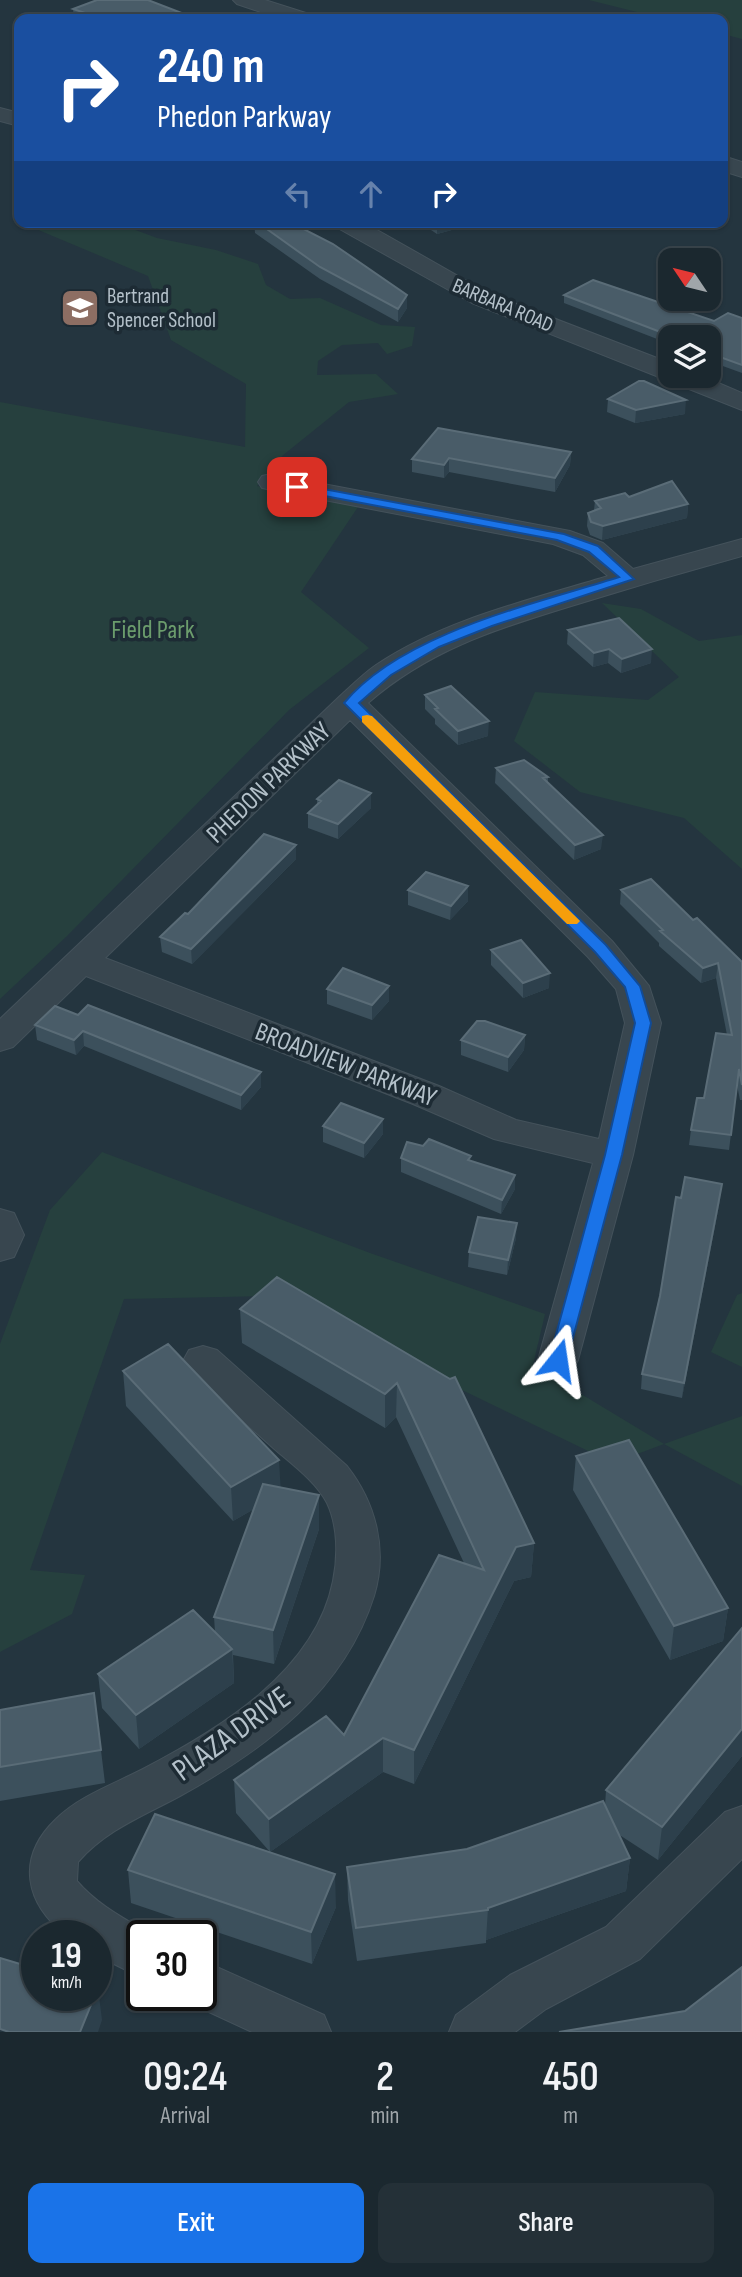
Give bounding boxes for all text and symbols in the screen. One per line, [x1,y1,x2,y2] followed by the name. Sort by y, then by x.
[157,38,265,97] text: 240 m
[42,42,133,133] icon: right
[157,98,331,137] text: Phedon Parkway
[279,175,317,213] icon: left
[352,175,390,213] icon: ahead
[425,175,463,213] icon: right
[658,248,721,312] north arrow
[658,248,721,388] map controls
[449,273,557,338] street label: BARBARA ROAD
[107,284,216,333] place label: Bertrand Spencer School
[59,287,101,329] school or university icon: Bertrand Spencer School
[658,325,721,388] button: layers
[267,457,327,517] pin
[278,468,316,506] icon: arrive
[111,615,195,646] park label: Field Park
[200,716,338,850] street label: PHEDON PARKWAY
[251,1017,440,1114] street label: BROADVIEW PARKWAY
[521,1323,595,1397] position arrow
[165,1678,299,1790] street label: PLAZA DRIVE
[126,1920,217,2011] speed limit sign: 30
[51,1935,82,1978] text: 19
[51,1972,82,1993] text: km/h
[143,2052,227,2103] text: 09:24
[376,2052,394,2103] text: 2
[543,2052,599,2103] text: 450
[161,2102,210,2130] text: Arrival
[371,2102,399,2130] text: min
[563,2102,578,2130] text: m
[28,2183,364,2263] button: Exit
[378,2183,714,2263] button: Share

